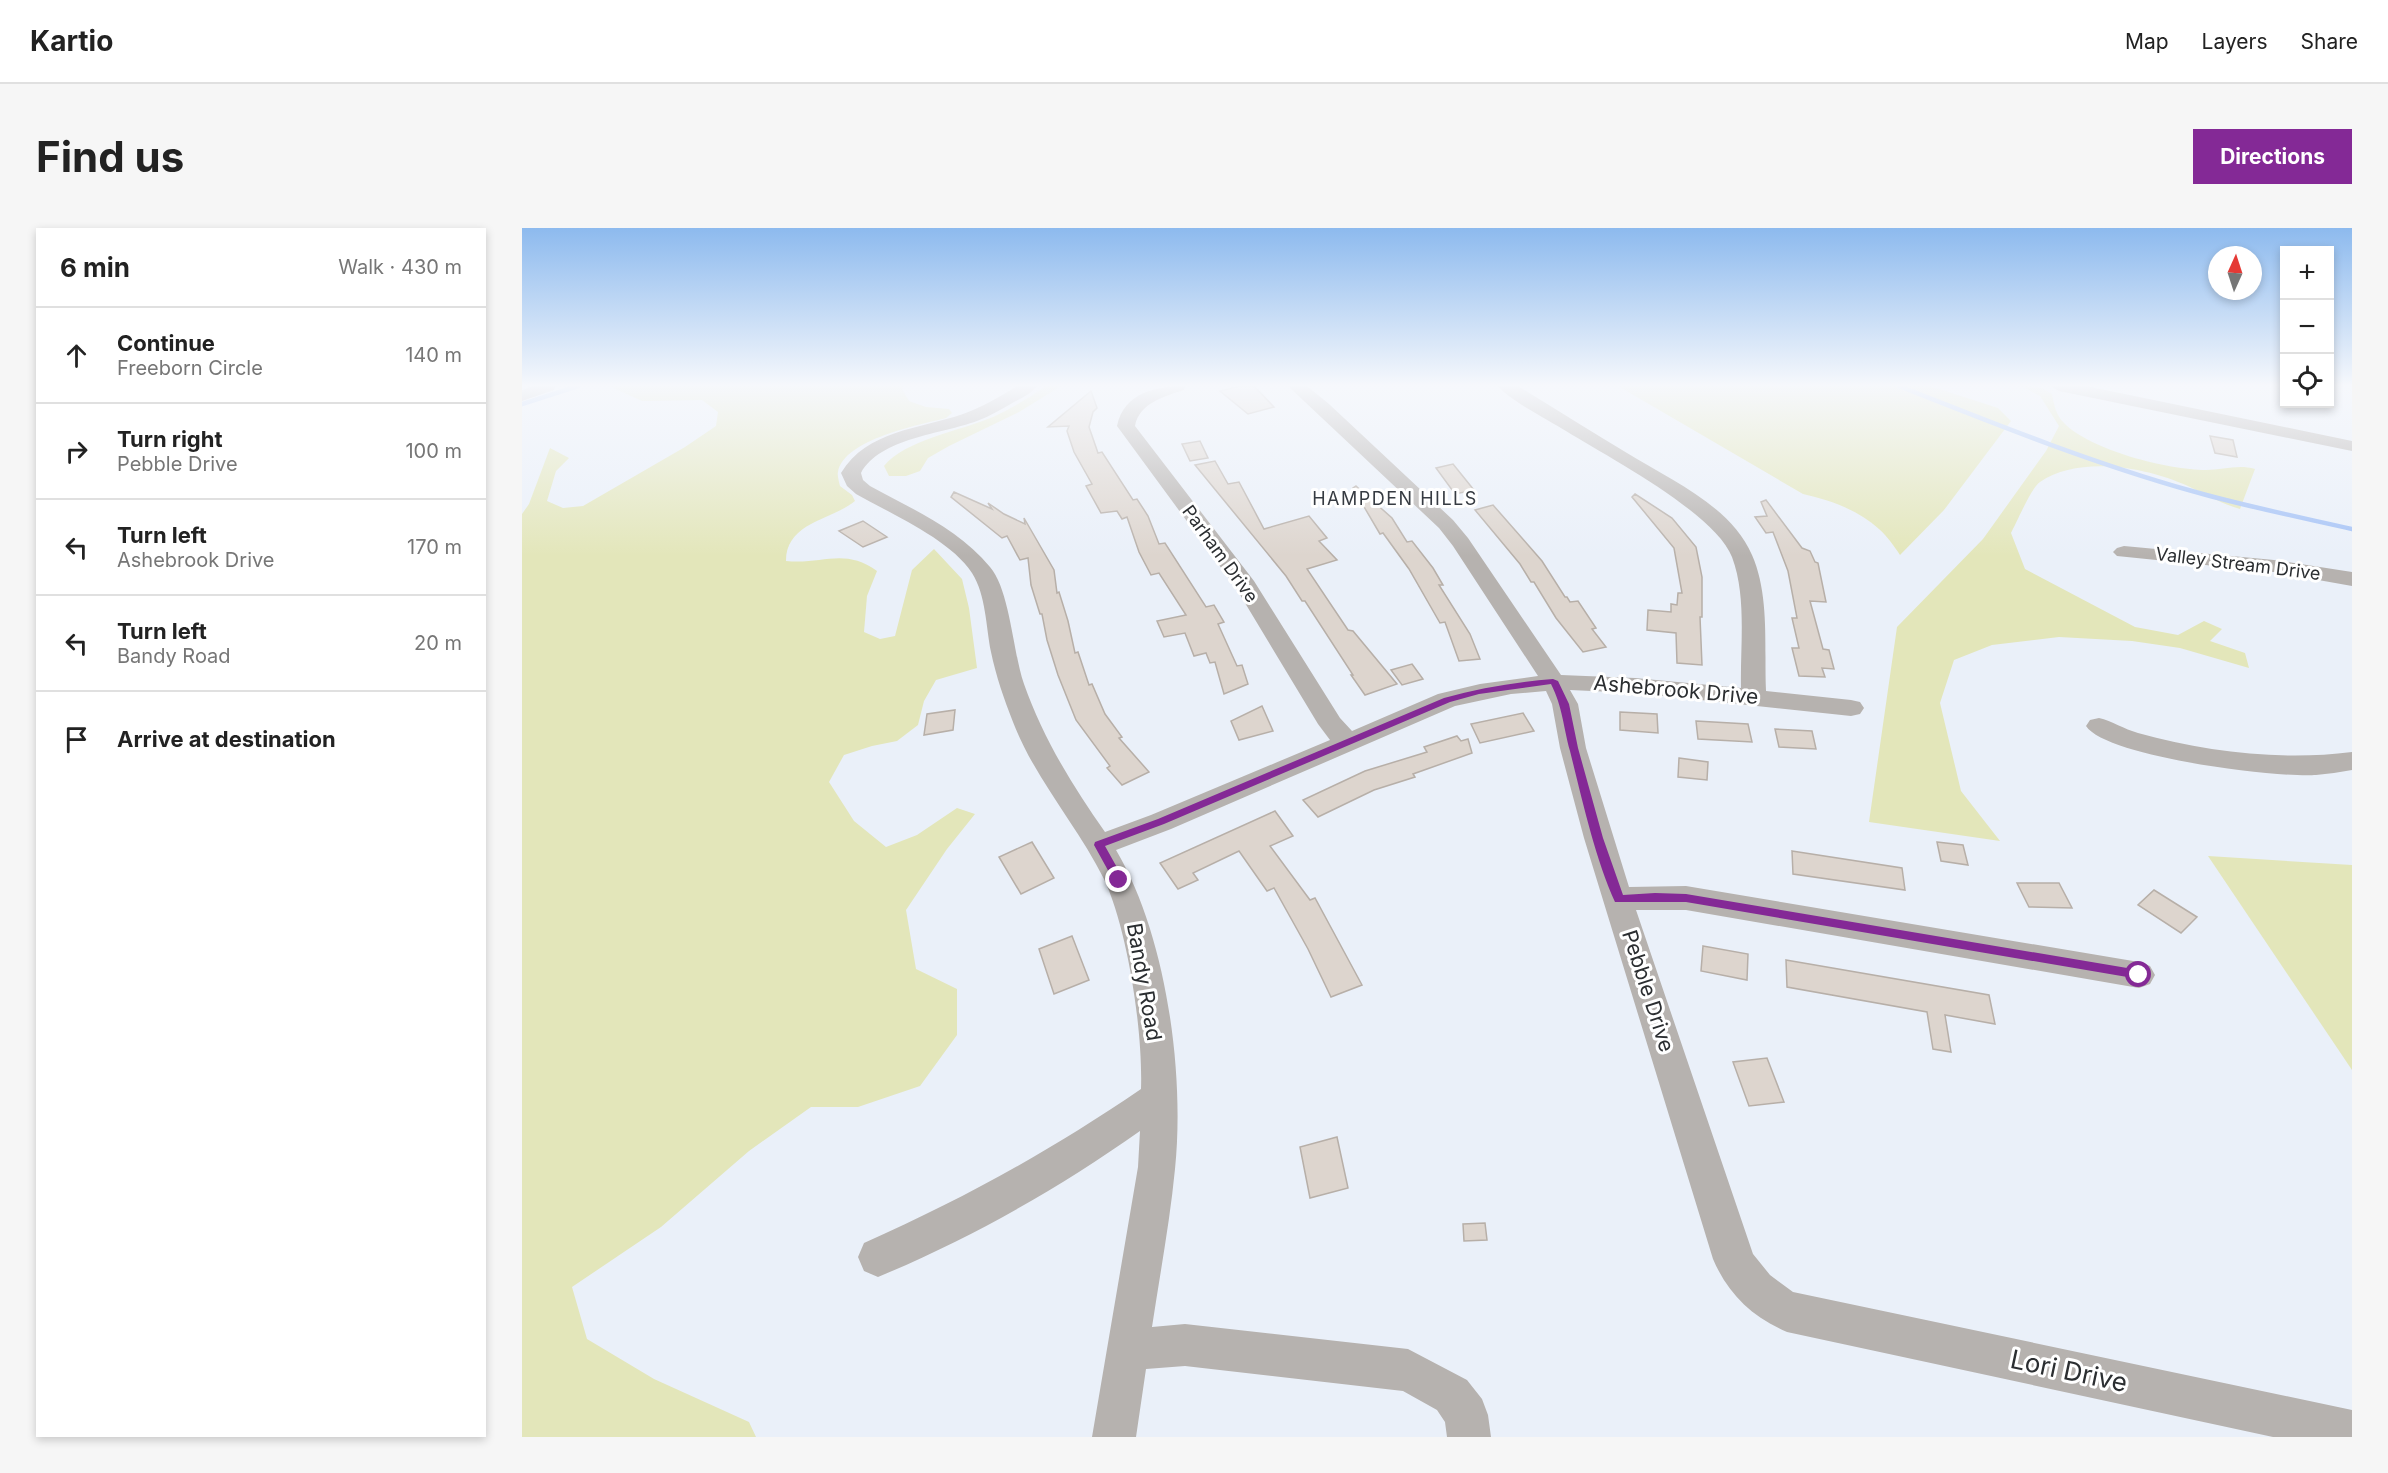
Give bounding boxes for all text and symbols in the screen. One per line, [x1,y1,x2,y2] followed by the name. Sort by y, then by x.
[30,24,113,58] text: Kartio
[2125,29,2169,54] text: Map
[2202,29,2268,54] text: Layers
[2301,29,2358,54] text: Share
[2193,129,2352,184] button: Directions
[36,131,184,182] text: Find us
[2208,246,2262,300] north arrow
[2280,246,2334,408] map controls
[2280,246,2334,300] button: +
[60,252,130,283] text: 6 min
[338,255,462,279] text: Walk · 430 m
[2280,300,2334,354] button: −
[117,330,215,356] text: Continue
[60,339,93,372] icon: ahead
[405,343,462,367] text: 140 m
[2280,354,2334,408] button: locate
[117,356,263,380] text: Freeborn Circle
[117,426,223,452] text: Turn right
[60,435,93,468] icon: right
[405,439,462,463] text: 100 m
[117,452,238,476] text: Pebble Drive
[1312,488,1478,509] district label: HAMPDEN HILLS
[1178,501,1263,606] street label: Parham Drive
[117,522,207,548] text: Turn left
[60,531,93,564] icon: left
[407,535,462,559] text: 170 m
[2154,543,2322,584] street label: Valley Stream Drive
[117,548,275,572] text: Ashebrook Drive
[117,618,207,644] text: Turn left
[60,627,93,660] icon: left
[414,631,462,655] text: 20 m
[117,644,231,668] text: Bandy Road
[1593,670,1760,709] street label: Ashebrook Drive
[60,723,93,756] icon: arrive
[117,726,336,752] text: Arrive at destination
[1105,866,1131,892] route end
[1122,921,1167,1043] street label: Bandy Road
[1617,927,1680,1055] street label: Pebble Drive
[2125,961,2151,987] route start
[2008,1343,2130,1398] street label: Lori Drive

